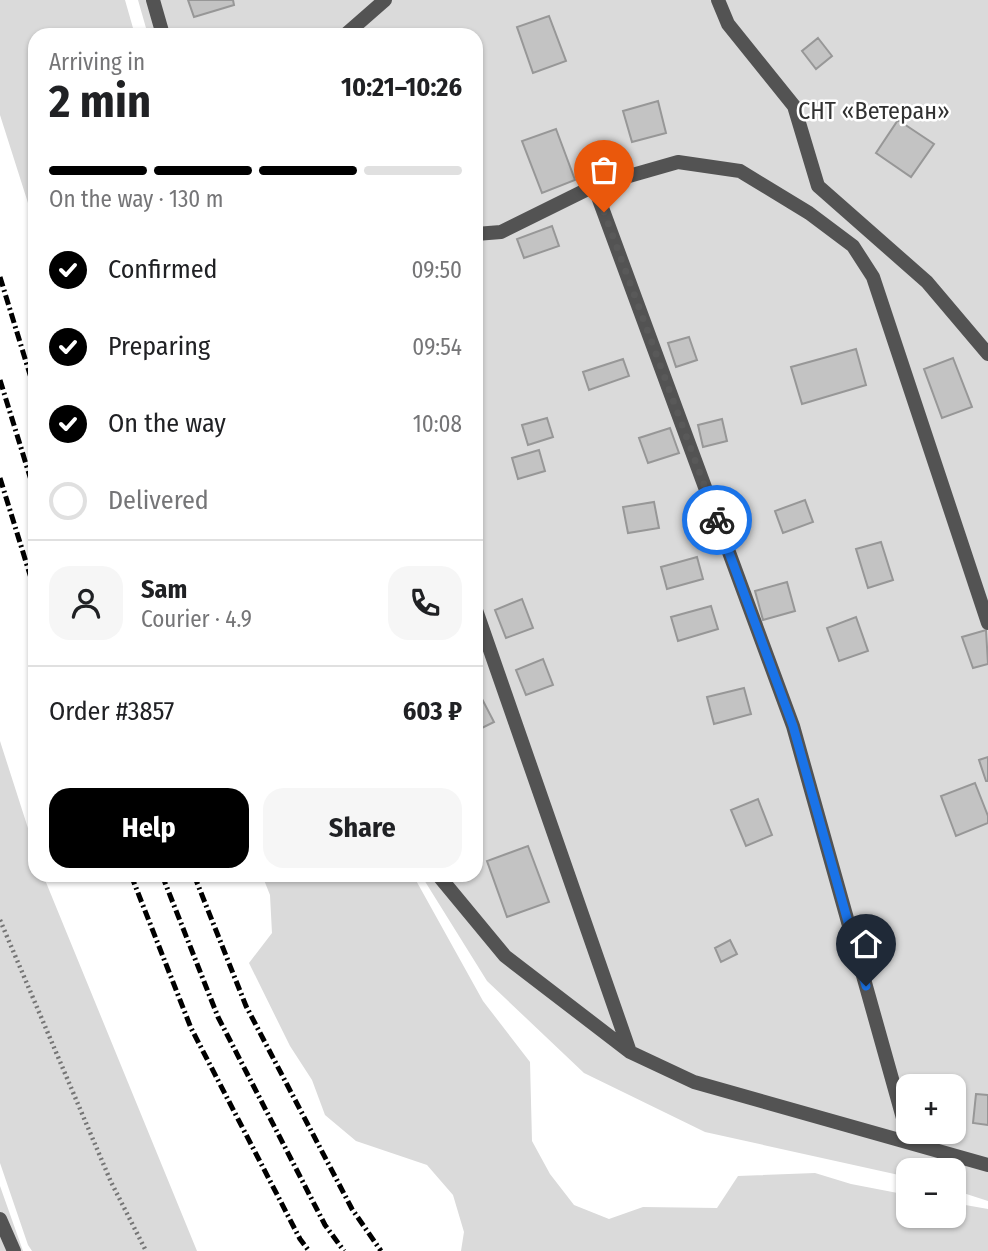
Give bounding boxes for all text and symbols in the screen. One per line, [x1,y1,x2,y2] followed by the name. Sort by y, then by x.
[49,48,145,76] text: Arriving in
[341,72,462,103] text: 10:21–10:26
[49,74,151,129] text: 2 min
[798,97,950,125] park label: СНТ «Ветеран»
[574,140,634,212] pin
[585,151,623,189] icon: bag
[49,185,223,213] text: On the way · 130 m
[49,251,87,289] icon: check
[108,254,218,285] text: Confirmed
[412,256,462,284] text: 09:50
[49,328,87,366] icon: check
[108,331,210,362] text: Preparing
[412,333,462,361] text: 09:54
[49,405,87,443] icon: check
[108,408,226,439] text: On the way
[413,410,462,438] text: 10:08
[108,485,209,516] text: Delivered
[682,485,752,555] courier
[698,501,736,539] icon: bike
[49,566,123,640] button: person
[388,566,462,640] button: phone
[141,574,187,605] text: Sam
[141,605,252,633] text: Courier · 4.9
[49,696,174,727] text: Order #3857
[403,696,462,727] text: 603 ₽
[49,788,249,868] button: Help
[263,788,462,868] button: Share
[836,914,896,986] pin
[847,925,885,963] icon: home
[896,1074,966,1228] map controls
[896,1074,966,1144] button: +
[896,1158,966,1228] button: −

